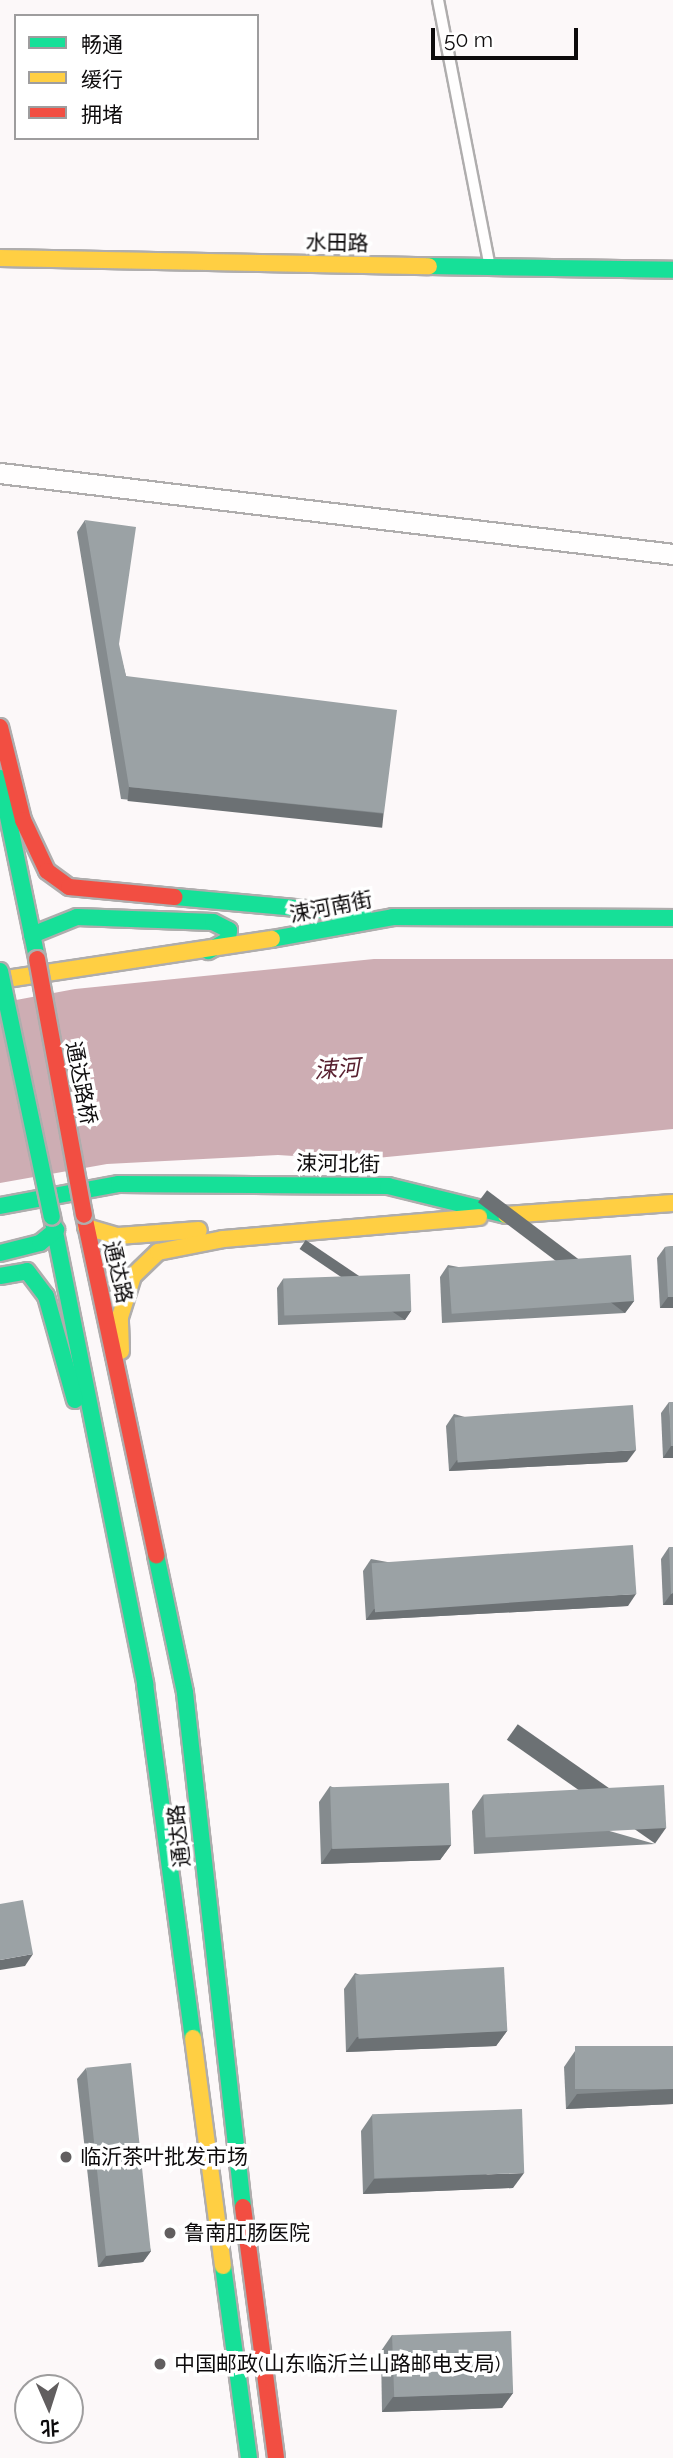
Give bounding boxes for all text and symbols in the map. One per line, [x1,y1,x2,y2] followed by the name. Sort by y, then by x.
[14,14,259,140] legend
[435,14,582,58] scale bar
[444,27,493,52] text: 50 m
[81,32,123,57] text: 畅通
[81,67,123,92] text: 缓行
[81,102,123,127] text: 拥堵
[305,230,369,256] street label: 水田路
[287,887,375,927] street label: 涑河南街
[61,1039,101,1127] street label: 通达路桥
[313,1054,361,1084] water label: 涑河
[296,1151,380,1177] street label: 涑河北街
[99,1238,137,1306] street label: 通达路
[163,1803,195,1869] street label: 通达路
[80,2144,248,2170] place label: 临沂茶叶批发市场
[58,2149,74,2165] marker: 临沂茶叶批发市场
[184,2220,310,2246] place label: 鲁南肛肠医院
[162,2225,178,2241] marker: 鲁南肛肠医院
[174,2351,500,2377] place label: 中国邮政(山东临沂兰山路邮电支局)
[152,2356,168,2372] marker: 中国邮政(山东临沂兰山路邮电支局)
[14,2374,84,2444] north arrow
[40,2416,60,2439] text: 北

